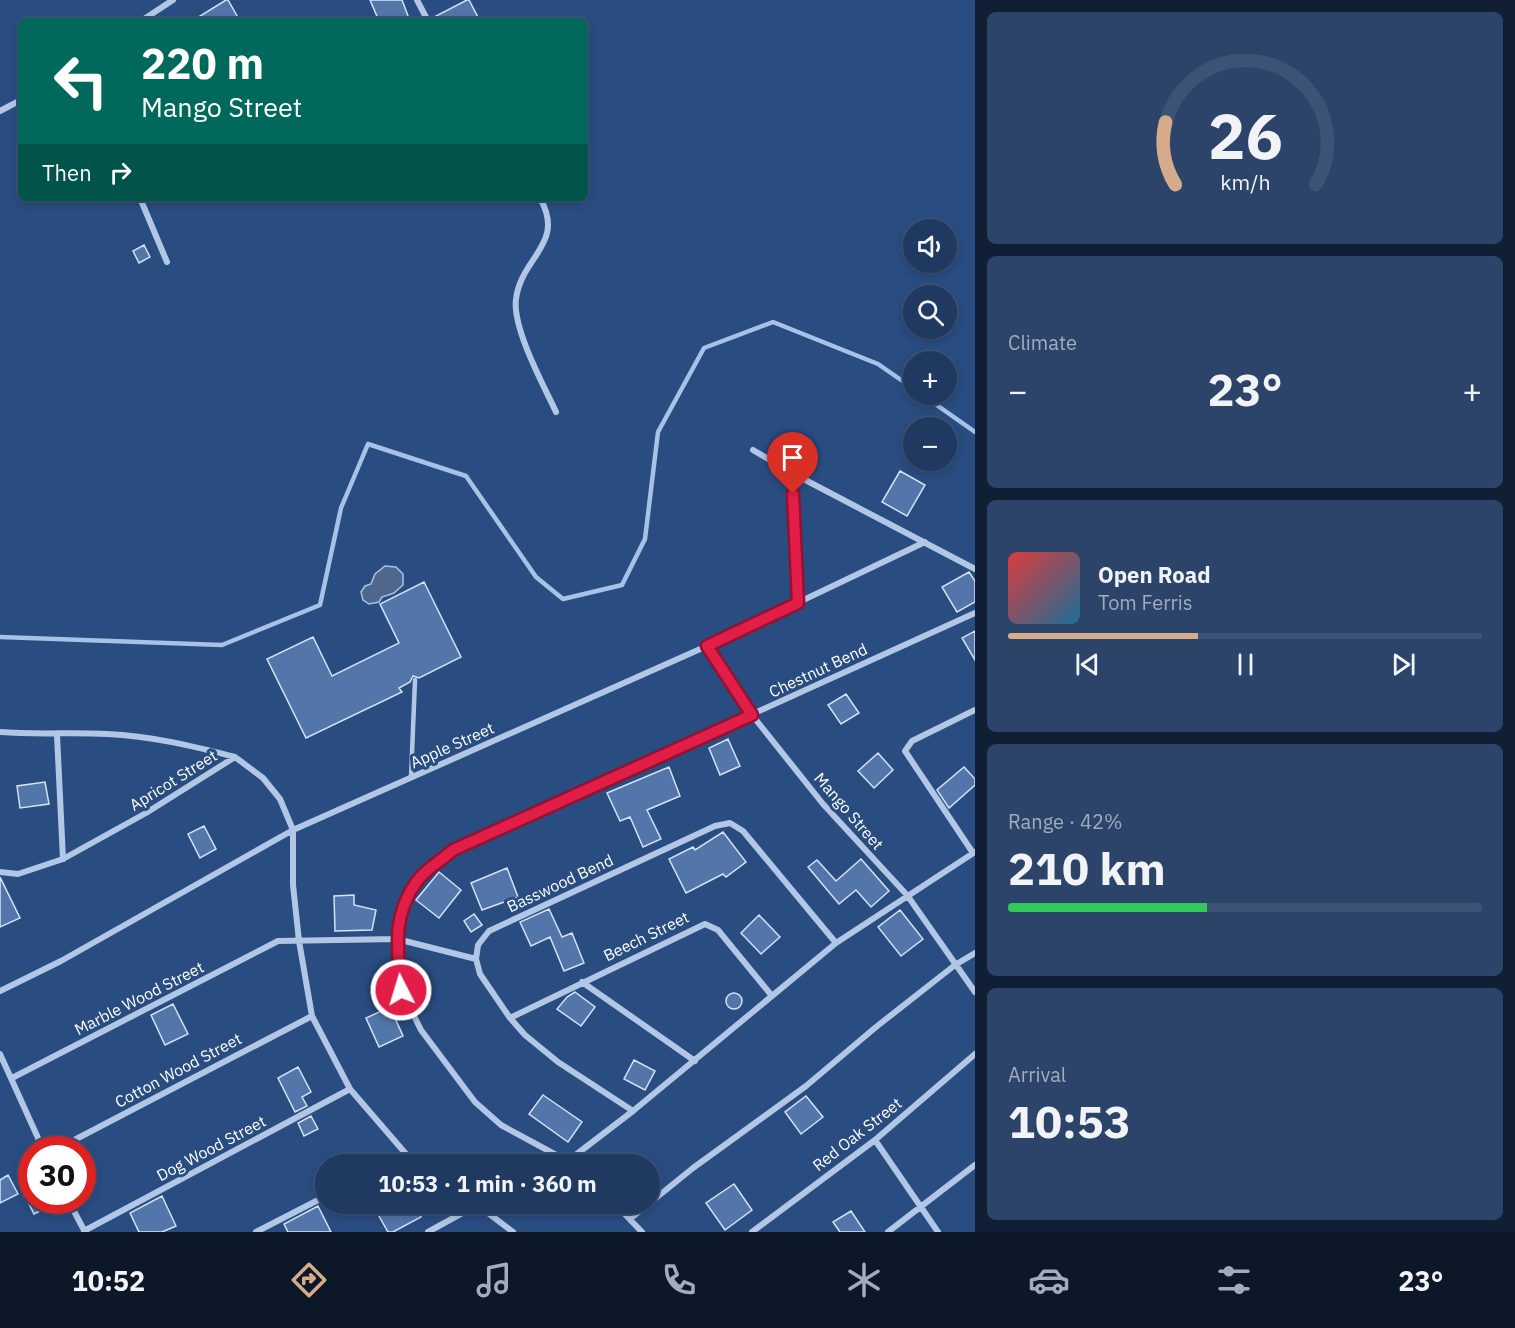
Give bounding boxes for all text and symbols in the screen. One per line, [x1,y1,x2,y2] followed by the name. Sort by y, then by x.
[141,36,264,91] text: 220 m
[42,42,120,120] icon: left
[141,89,302,124] text: Mango Street
[1208,95,1282,176] text: 26
[104,156,137,189] icon: right
[42,158,92,187] text: Then
[1220,168,1270,196] text: km/h
[903,219,957,471] map controls
[903,219,957,273] button: sound
[903,285,957,339] button: search
[1008,329,1077,356] text: Climate
[903,351,957,405] button: +
[1207,360,1283,418] text: 23°
[1008,369,1028,412] text: −
[1462,369,1482,412] text: +
[903,417,957,471] button: −
[767,432,818,494] pin
[776,441,809,474] icon: arrive
[1098,560,1211,589] text: Open Road
[1098,589,1193,616] text: Tom Ferris
[766,638,870,702] street label: Chestnut Bend
[1071,648,1104,681] icon: previous
[1229,648,1262,681] icon: pause
[1387,648,1420,681] icon: next
[407,718,497,772] street label: Apple Street
[125,745,221,815] street label: Apricot Street
[810,768,888,854] street label: Mango Street
[1008,808,1123,835] text: Range · 42%
[1008,839,1166,897] text: 210 km
[504,850,616,916] street label: Basswood Bend
[600,907,692,965] street label: Beech Street
[71,957,207,1039] street label: Marble Wood Street
[369,958,433,1022] position arrow
[111,1028,245,1112] street label: Cotton Wood Street
[1008,1061,1066,1088] text: Arrival
[1008,1092,1131,1150] text: 10:53
[808,1093,906,1175] street label: Red Oak Street
[153,1111,269,1185] street label: Dog Wood Street
[18,1136,96,1214] speed limit sign: 30
[378,1169,597,1198] text: 10:53 · 1 min · 360 m
[288,1259,330,1301] icon: directions
[473,1259,515,1301] icon: music
[658,1259,700,1301] icon: phone
[843,1259,885,1301] icon: climate
[1028,1259,1070,1301] icon: car
[1213,1259,1255,1301] icon: filters
[72,1263,145,1298] text: 10:52
[1398,1263,1443,1298] text: 23°

